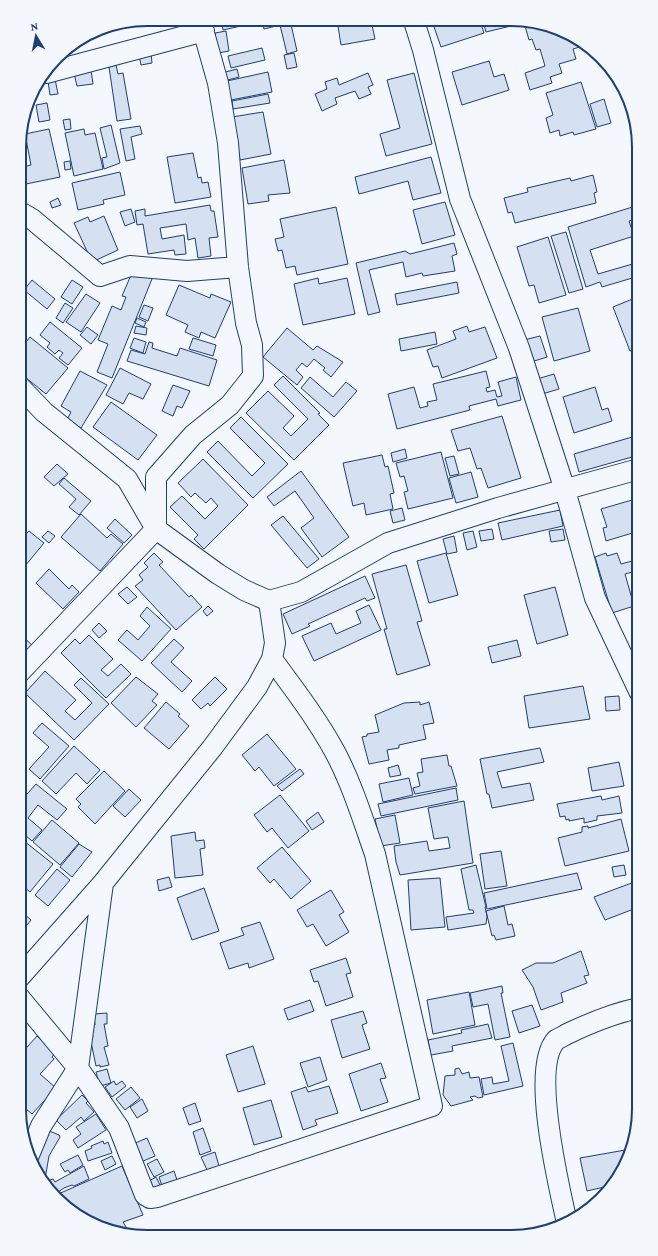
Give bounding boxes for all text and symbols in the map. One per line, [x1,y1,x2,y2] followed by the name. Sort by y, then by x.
[16,16,56,56] north arrow
[30,20,39,33] text: N

